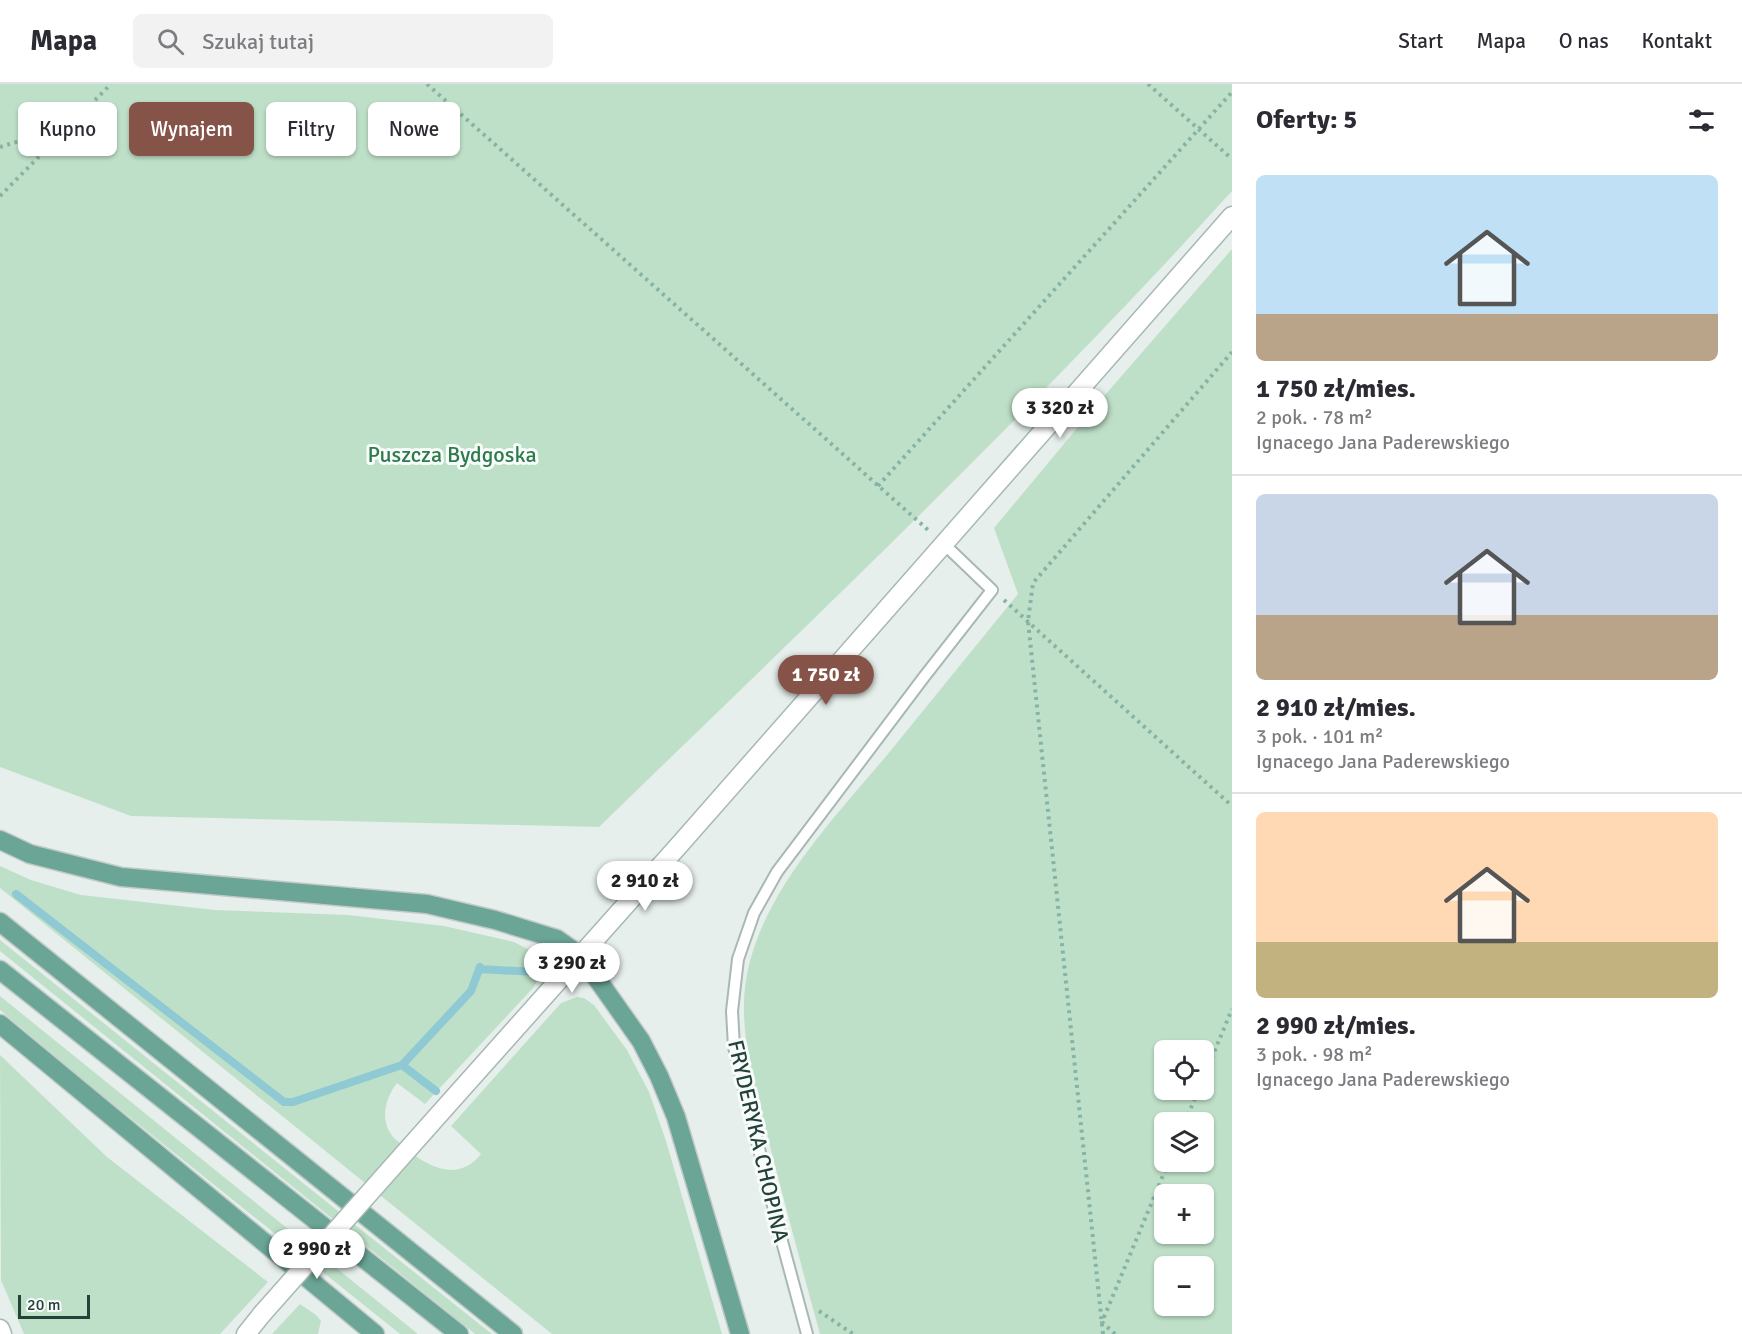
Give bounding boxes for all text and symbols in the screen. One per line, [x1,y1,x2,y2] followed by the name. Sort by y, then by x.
[133,14,553,68] search box
[30,24,97,58] text: Mapa
[154,25,187,58] icon: search
[202,28,314,55] text: Szukaj tutaj
[1398,28,1443,54] text: Start
[1476,28,1526,54] text: Mapa
[1559,28,1609,54] text: O nas
[1642,28,1712,54] text: Kontakt
[18,102,117,156] chip: Kupno
[129,102,254,156] chip: Wynajem
[266,102,356,156] chip: Filtry
[368,102,460,156] chip: Nowe
[1256,104,1357,136] text: Oferty: 5
[1685,104,1718,137] icon: filters
[1433,214,1541,322] icon: home
[1256,373,1416,405] text: 1 750 zł/mies.
[998,388,1122,439] pin: 3 320 zł
[1026,395,1094,420] text: 3 320 zł
[1256,405,1373,430] text: 2 pok. · 78 m²
[1256,430,1510,455] text: Ignacego Jana Paderewskiego
[367,441,537,468] park label: Puszcza Bydgoska
[1433,533,1541,641] icon: home
[764,655,888,706] pin: 1 750 zł
[792,662,860,687] text: 1 750 zł
[1256,692,1416,724] text: 2 910 zł/mies.
[1256,724,1384,749] text: 3 pok. · 101 m²
[1256,749,1510,774] text: Ignacego Jana Paderewskiego
[1433,851,1541,959] icon: home
[583,861,707,912] pin: 2 910 zł
[611,868,679,893] text: 2 910 zł
[510,943,634,994] pin: 3 290 zł
[538,950,606,975] text: 3 290 zł
[1256,1010,1416,1042] text: 2 990 zł/mies.
[722,1037,795,1246] street label: FRYDERYKA CHOPINA
[1154,1040,1214,1316] map controls
[1154,1040,1214,1100] button: locate
[1256,1042,1373,1067] text: 3 pok. · 98 m²
[1256,1067,1510,1092] text: Ignacego Jana Paderewskiego
[1154,1112,1214,1172] button: layers
[1154,1184,1214,1244] button: +
[255,1229,379,1280] pin: 2 990 zł
[283,1236,351,1261] text: 2 990 zł
[1154,1256,1214,1316] button: −
[18,1292,90,1320] scale bar
[27,1295,61,1315] text: 20 m

